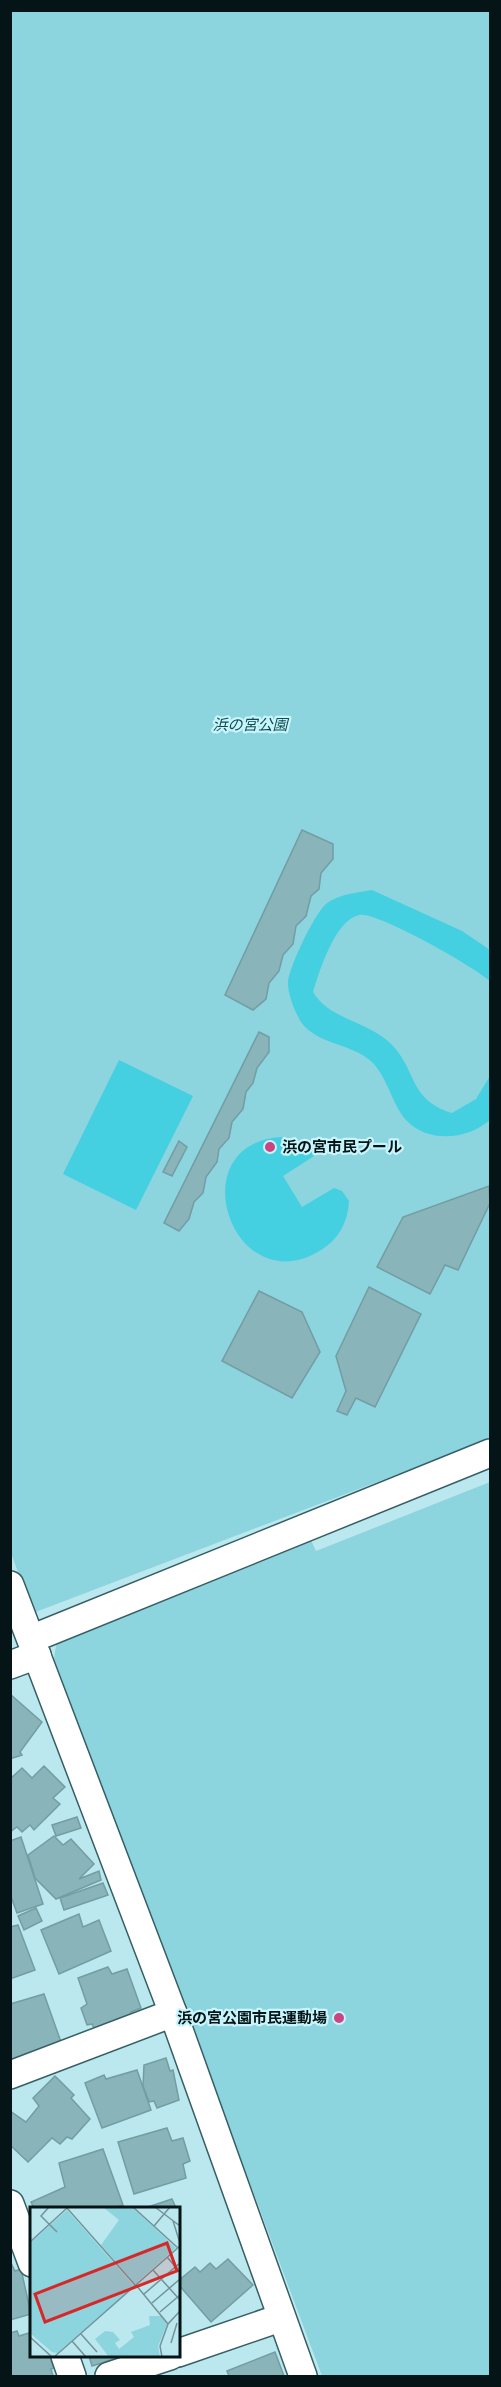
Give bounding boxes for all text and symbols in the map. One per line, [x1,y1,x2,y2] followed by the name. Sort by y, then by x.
[212,714,289,734] park label: 浜の宮公園
[282,1136,402,1156] place label: 浜の宮市民プール
[263,1140,277,1154] marker: 浜の宮市民プール
[177,2007,327,2027] place label: 浜の宮公園市民運動場
[332,2011,346,2025] marker: 浜の宮公園市民運動場
[30,2207,180,2357] inset map

